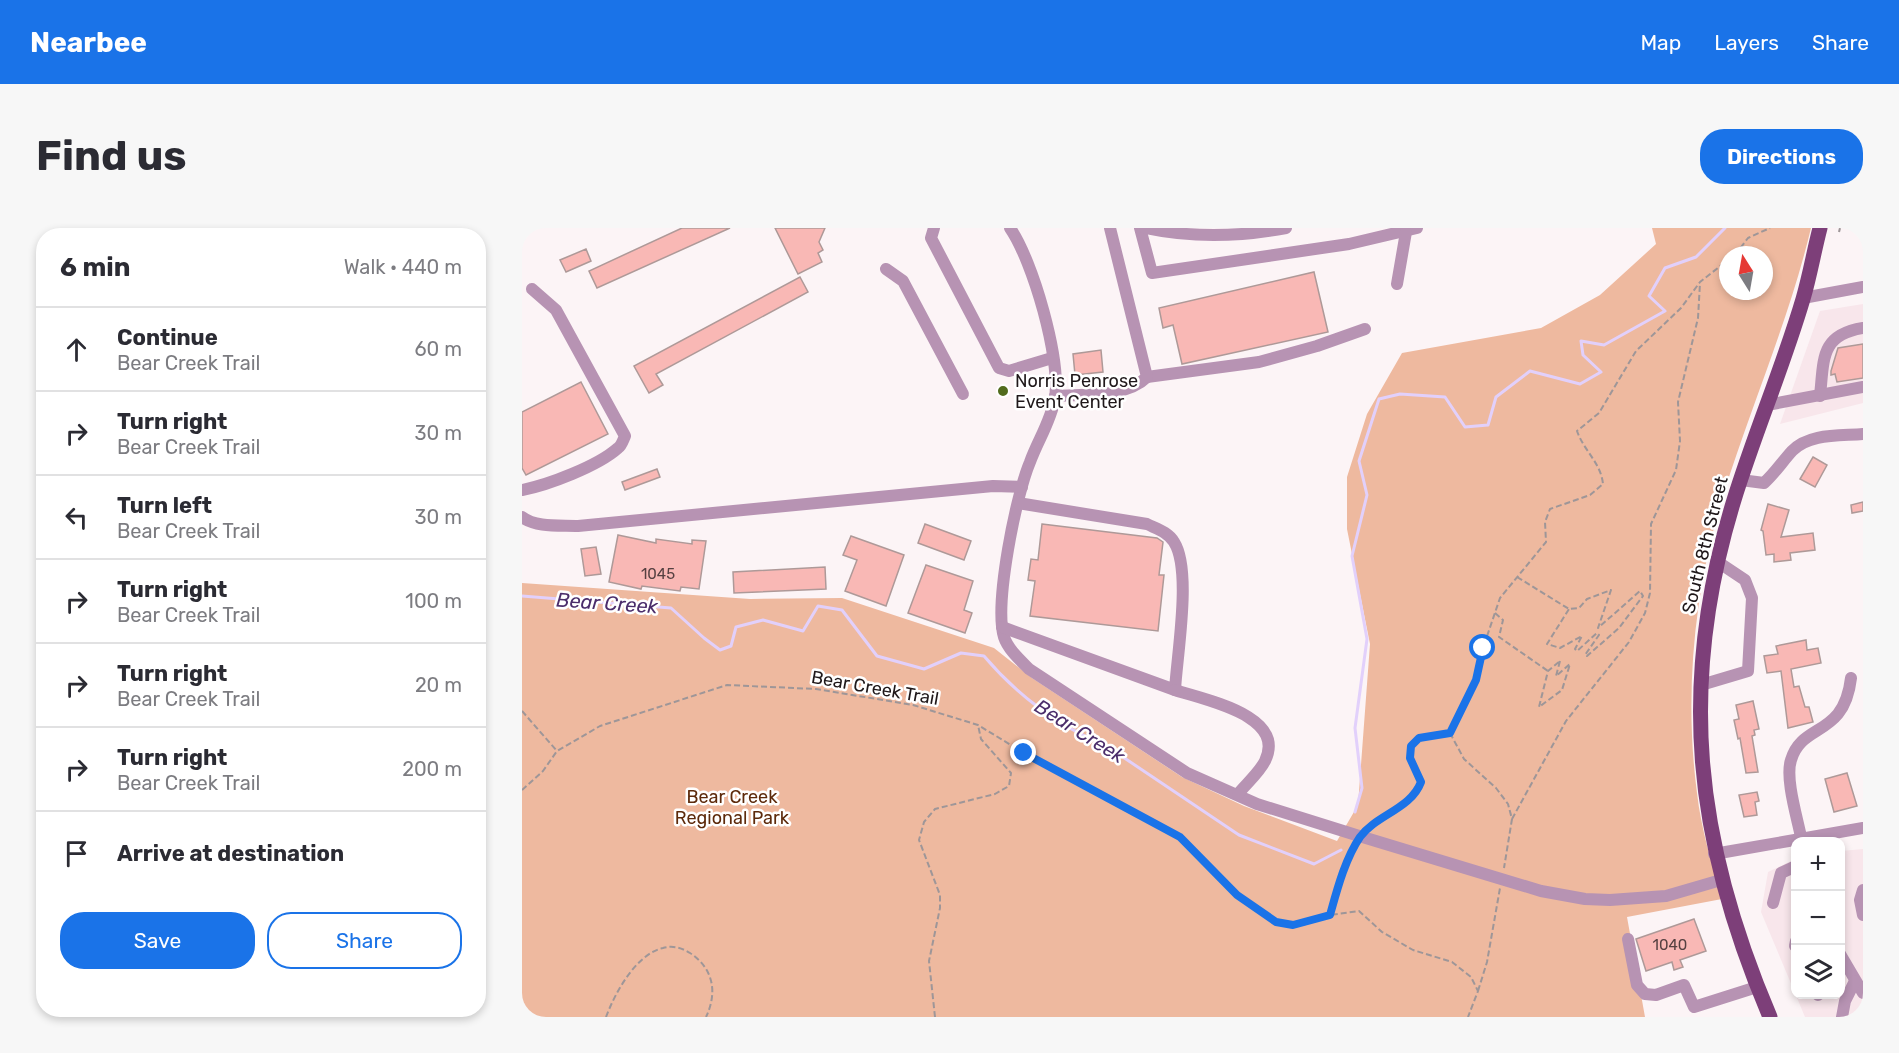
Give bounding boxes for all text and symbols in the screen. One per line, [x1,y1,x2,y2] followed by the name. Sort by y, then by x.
[30,26,147,59] text: Nearbee
[1640,30,1681,55] text: Map
[1714,30,1779,55] text: Layers
[1812,30,1869,55] text: Share
[1700,129,1863,184] button: Directions
[36,131,187,181] text: Find us
[1719,246,1773,300] north arrow
[60,252,130,283] text: 6 min
[344,255,462,279] text: Walk · 440 m
[117,324,218,351] text: Continue
[60,333,93,366] icon: ahead
[415,337,462,361] text: 60 m
[117,351,260,375] text: Bear Creek Trail
[1015,370,1138,413] place label: Norris Penrose Event Center
[996,384,1010,398] marker: Norris Penrose Event Center
[117,408,227,435] text: Turn right
[60,417,93,450] icon: right
[415,421,462,445] text: 30 m
[117,435,260,459] text: Bear Creek Trail
[1677,474,1733,616] street label: South 8th Street
[117,492,212,519] text: Turn left
[60,501,93,534] icon: left
[415,505,462,529] text: 30 m
[117,519,260,543] text: Bear Creek Trail
[641,565,675,583] house number: 1045
[117,576,227,603] text: Turn right
[60,585,93,618] icon: right
[555,587,659,619] water label: Bear Creek
[405,589,462,613] text: 100 m
[117,603,260,627] text: Bear Creek Trail
[1469,634,1495,660] route start
[117,660,227,687] text: Turn right
[810,666,940,710] street label: Bear Creek Trail
[60,669,93,702] icon: right
[415,673,462,697] text: 20 m
[117,687,260,711] text: Bear Creek Trail
[1030,694,1130,769] water label: Bear Creek
[1010,739,1036,765] route end
[117,744,227,771] text: Turn right
[60,753,93,786] icon: right
[402,757,462,781] text: 200 m
[117,771,260,795] text: Bear Creek Trail
[675,786,790,829] park label: Bear Creek Regional Park
[60,837,93,870] icon: arrive
[1791,837,1845,999] map controls
[1791,837,1845,891] button: +
[117,840,344,867] text: Arrive at destination
[1791,891,1845,945] button: −
[60,912,255,969] button: Save
[267,912,462,969] button: Share
[1653,936,1687,954] house number: 1040
[1791,945,1845,999] button: layers

